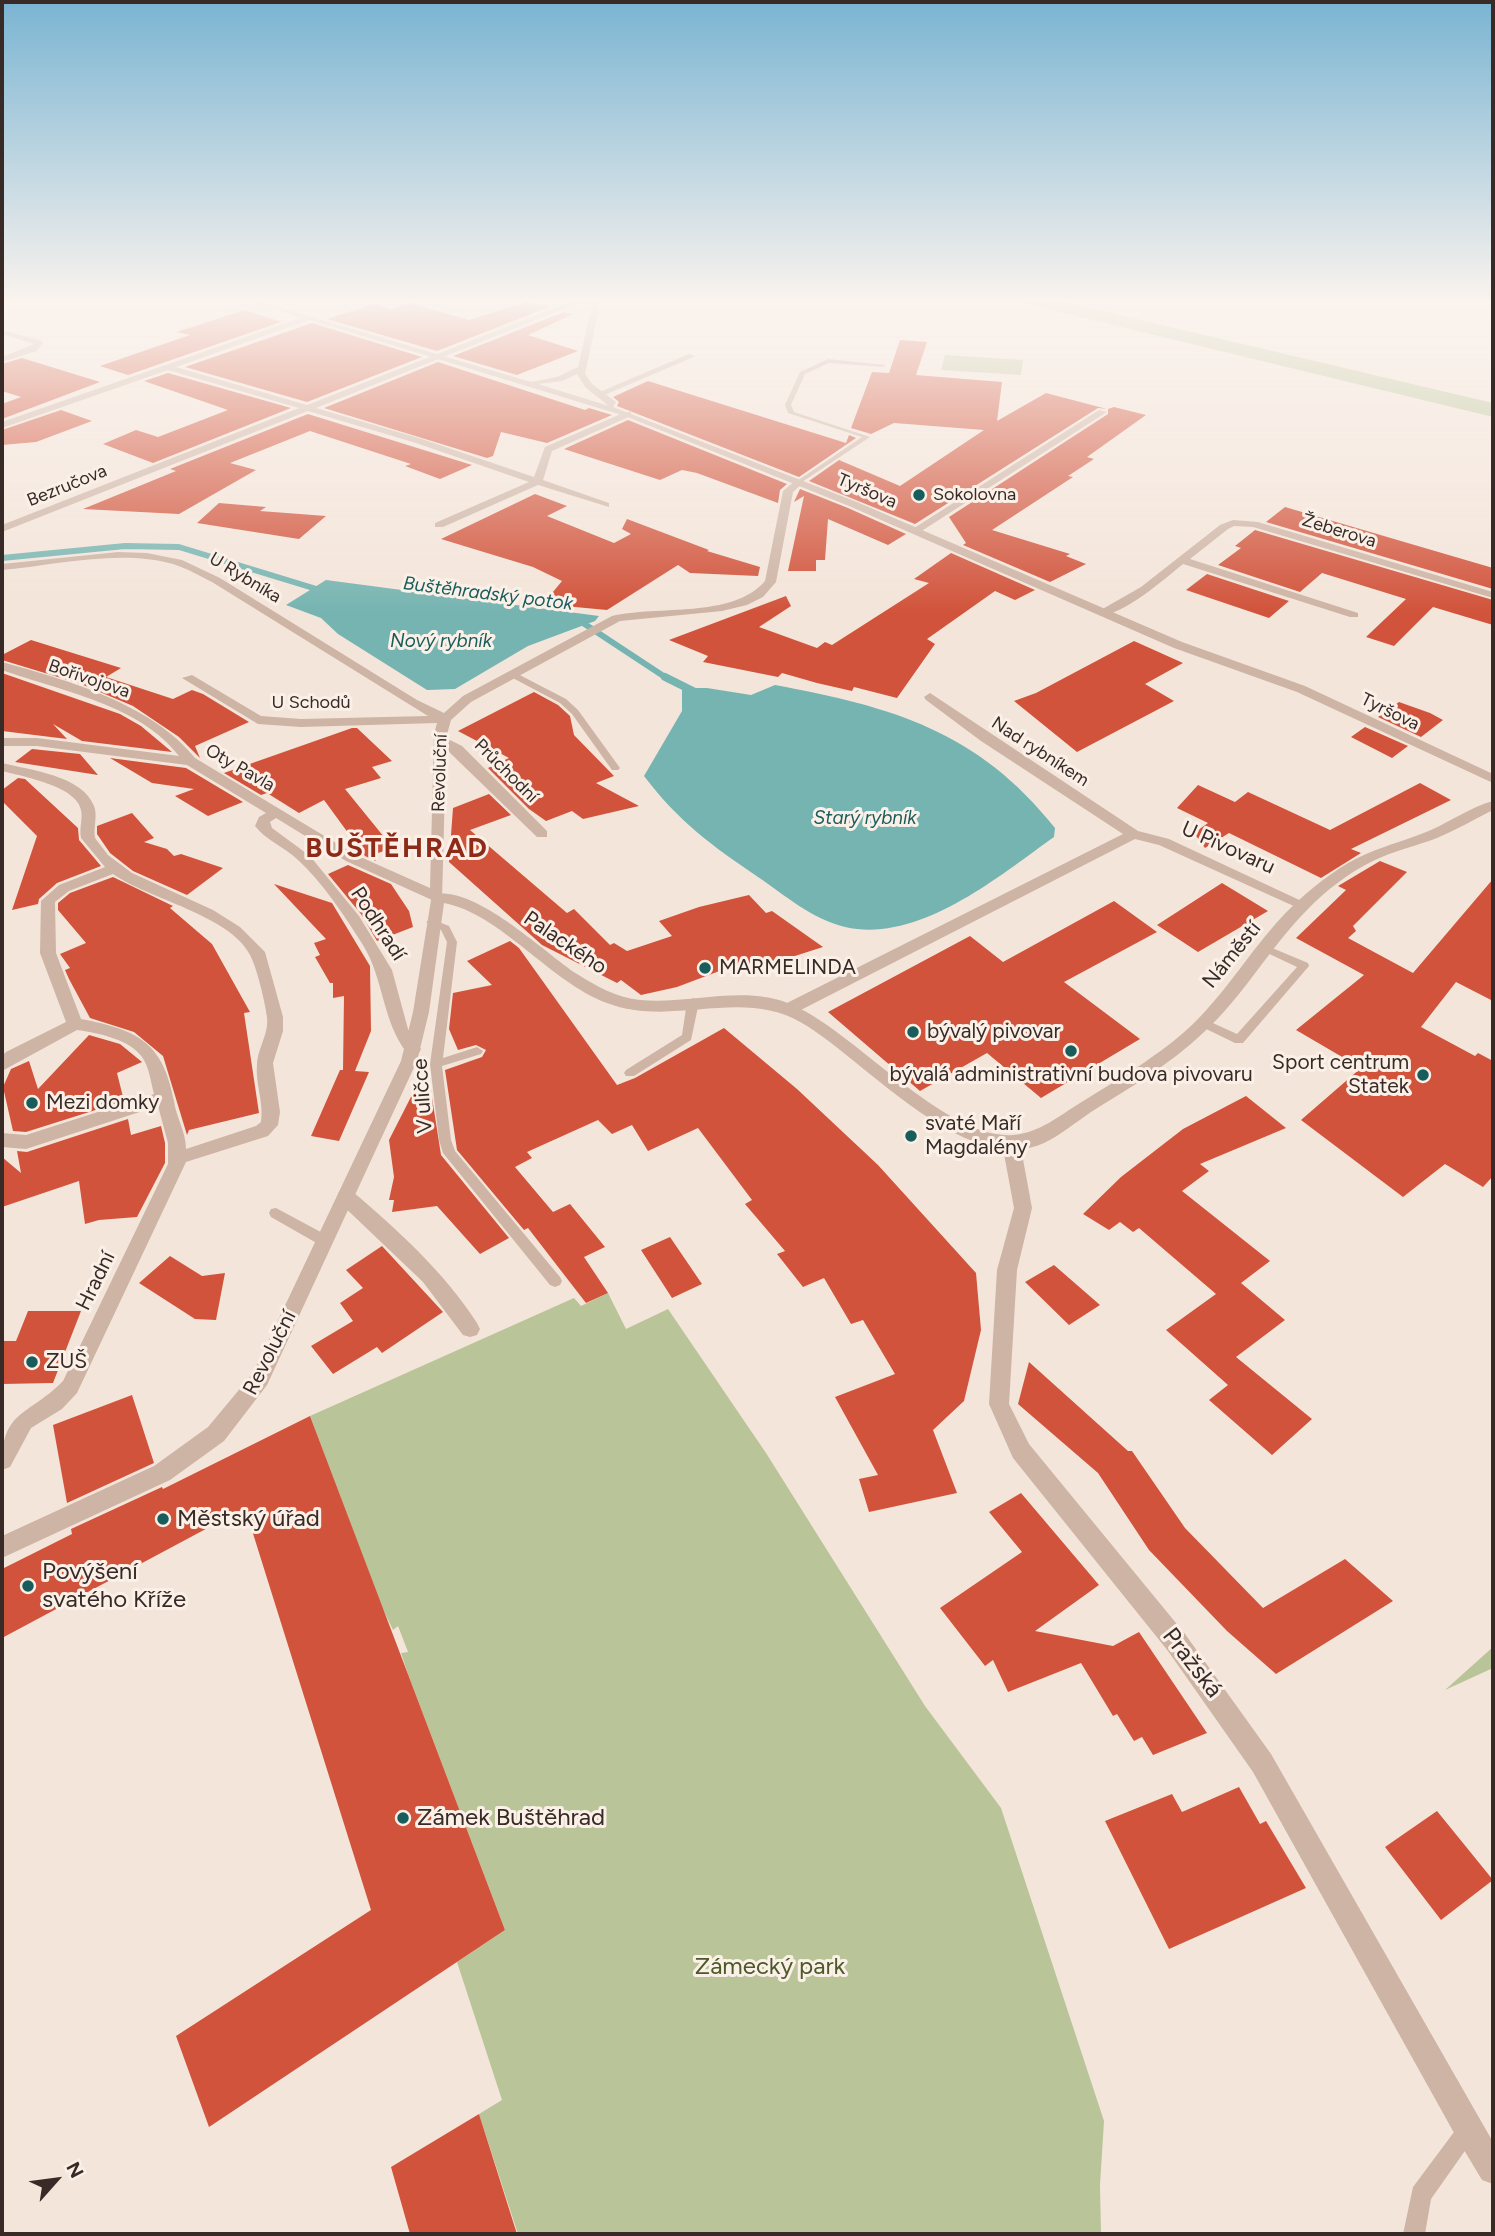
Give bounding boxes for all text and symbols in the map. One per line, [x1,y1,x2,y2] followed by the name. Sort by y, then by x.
[24,460,110,512] street label: Bezručova
[834,469,900,513] street label: Tyršova
[933,484,1016,506] place label: Sokolovna
[911,487,927,503] marker: Sokolovna
[1299,510,1379,552] street label: Žeberova
[205,548,285,608] street label: U Rybníka
[402,572,574,616] water label: Buštěhradský potok
[390,630,492,652] water label: Nový rybník
[45,655,133,703] street label: Bořivojova
[1357,689,1423,735] street label: Tyršova
[271,692,351,714] street label: U Schodů
[987,712,1093,792] street label: Nad rybníkem
[428,733,452,813] street label: Revoluční
[470,735,542,807] street label: Průchodní
[201,740,279,796] street label: Oty Pavla
[813,807,917,829] water label: Starý rybník
[1177,816,1279,880] street label: U Pivovaru
[306,832,488,866] district label: BUŠTĚHRAD
[345,882,411,966] street label: Podhradí
[519,906,611,980] street label: Palackého
[1197,916,1267,994] street label: Náměstí
[719,955,856,981] place label: MARMELINDA
[697,960,713,976] marker: MARMELINDA
[927,1019,1061,1045] place label: bývalý pivovar
[905,1024,921,1040] marker: bývalý pivovar
[1063,1043,1079,1059] marker: bývalá administrativní budova pivovaru
[1272,1050,1409,1100] place label: Sport centrum Statek
[408,1058,438,1134] street label: V uličce
[889,1062,1253,1088] place label: bývalá administrativní budova pivovaru
[1415,1067,1431,1083] marker: Sport centrum Statek
[46,1090,159,1116] place label: Mezi domky
[24,1095,40,1111] marker: Mezi domky
[925,1111,1028,1161] place label: svaté Maří Magdalény
[903,1128,919,1144] marker: svaté Maří Magdalény
[71,1247,121,1315] street label: Hradní
[238,1307,302,1399] street label: Revoluční
[46,1349,87,1375] place label: ZUŠ
[24,1354,40,1370] marker: ZUŠ
[177,1505,320,1533] place label: Městský úřad
[155,1511,171,1527] marker: Městský úřad
[42,1558,186,1614] place label: Povýšení svatého Kříže
[20,1578,36,1594] marker: Povýšení svatého Kříže
[1156,1622,1228,1704] street label: Pražská
[417,1804,605,1832] place label: Zámek Buštěhrad
[395,1810,411,1826] marker: Zámek Buštěhrad
[695,1953,845,1981] park label: Zámecký park
[21,2145,91,2215] north arrow
[61,2158,89,2182] text: N

